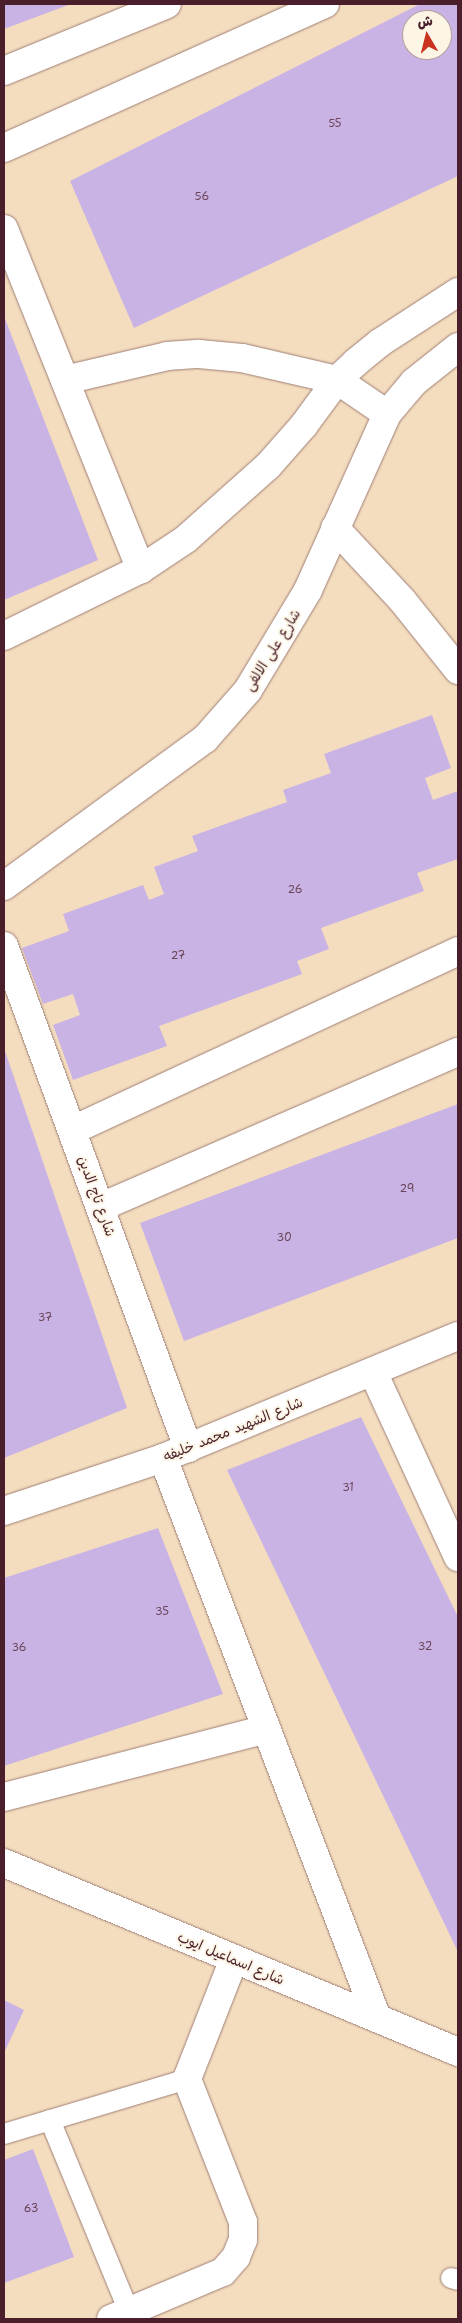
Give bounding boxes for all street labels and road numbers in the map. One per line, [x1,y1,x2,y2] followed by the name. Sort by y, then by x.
[240,606,304,694] street label: شارع على الالفى
[75,1153,119,1239] street label: شارع تاج الدين
[161,1393,305,1465] street label: شارع الشهيد محمد خليفه
[175,1928,287,1988] street label: شارع اسماعيل ايوب

